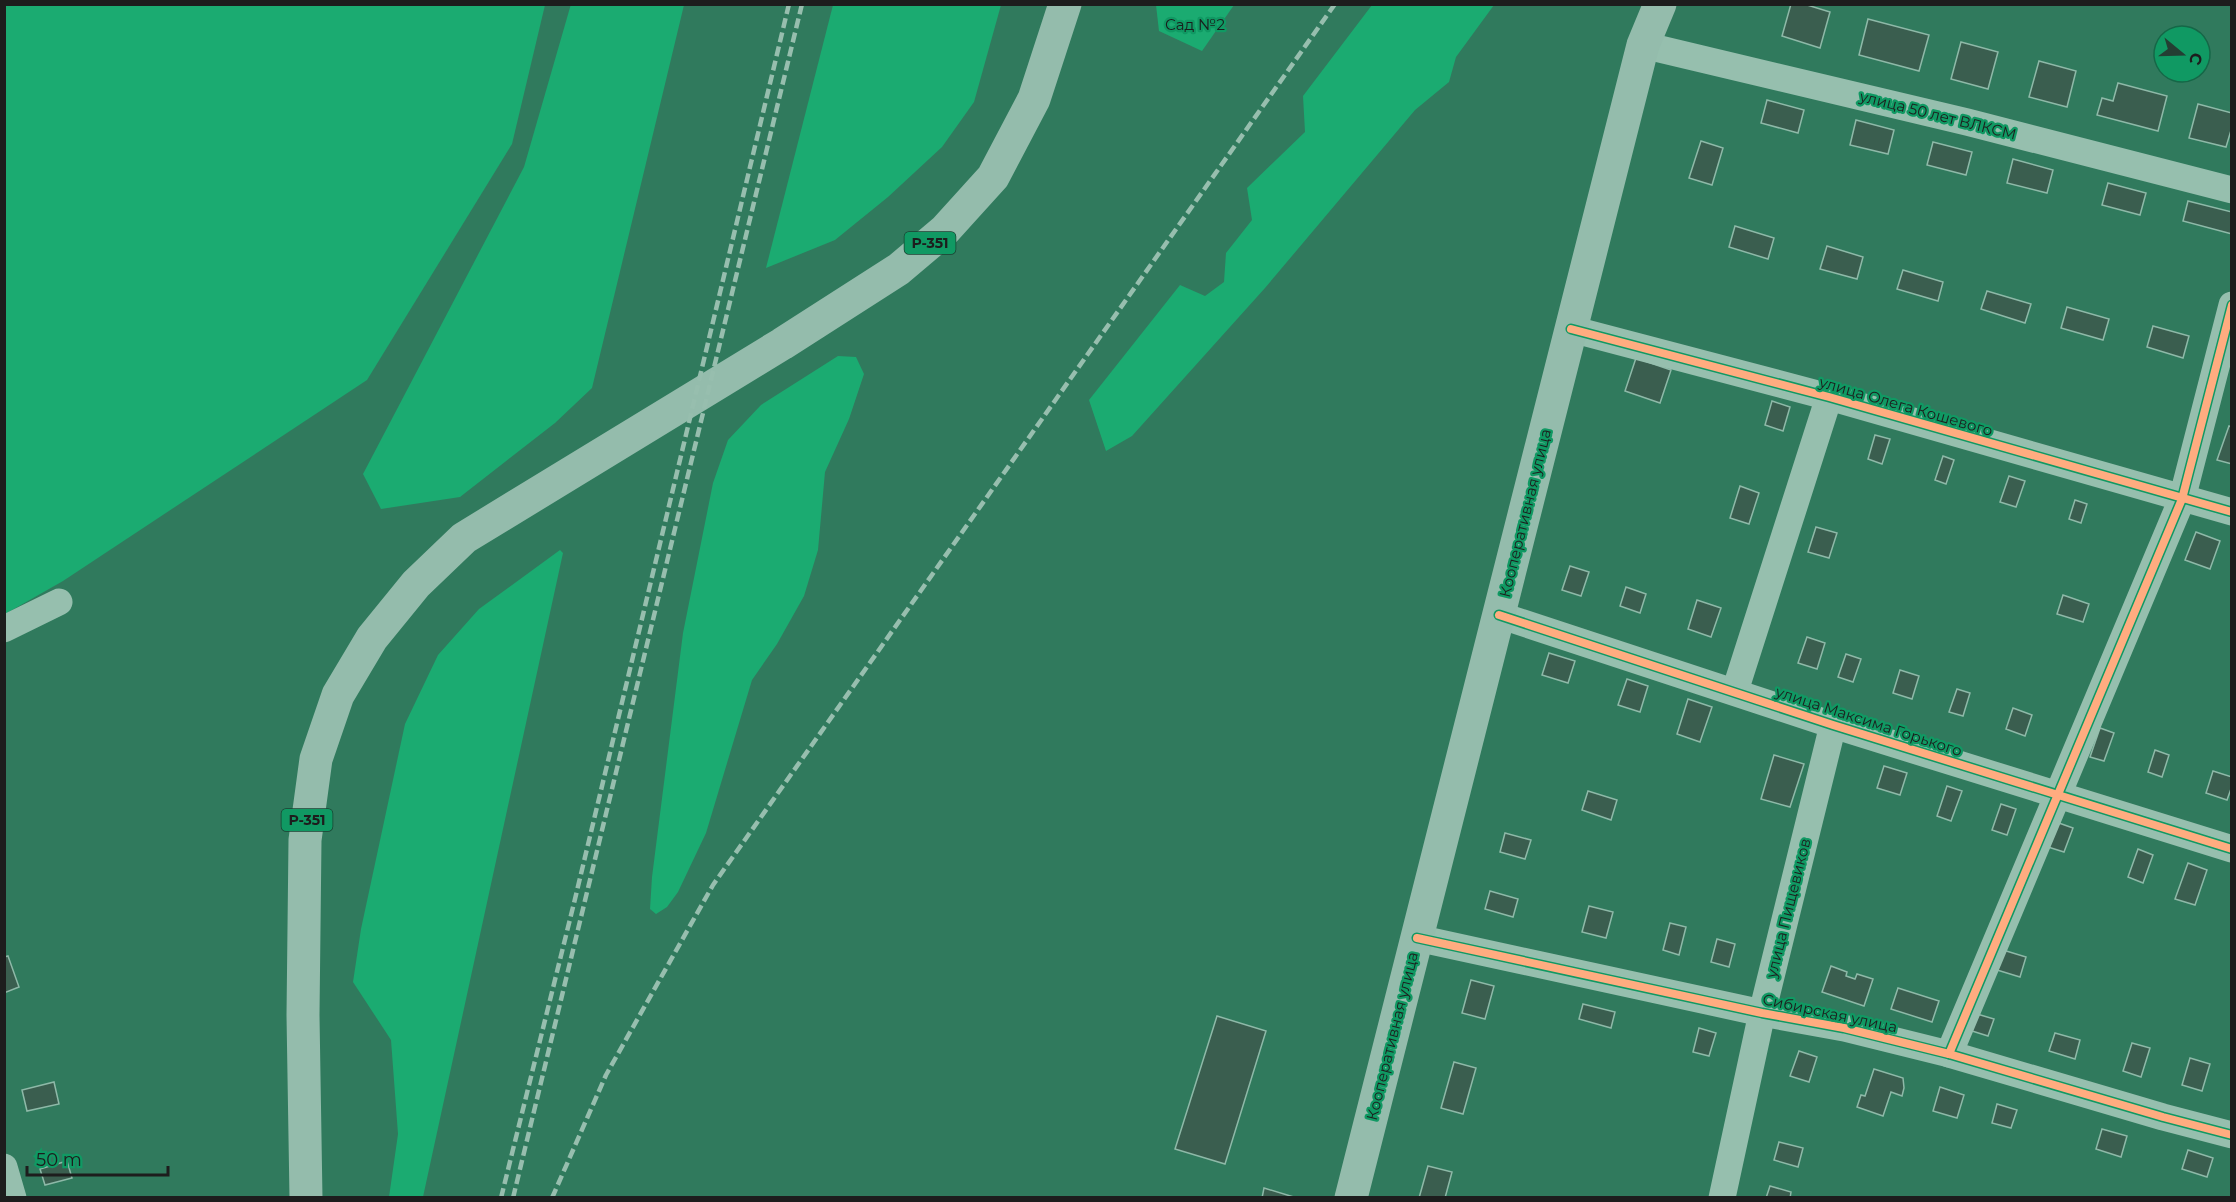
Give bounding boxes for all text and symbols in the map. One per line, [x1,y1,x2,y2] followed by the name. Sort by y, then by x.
[1165,15,1225,34] park label: Сад №2
[2152,24,2212,84] north arrow
[2185,50,2207,68] text: С
[1857,86,2018,144] street label: улица 50 лет ВЛКСМ
[904,232,956,254] road number: Р-351
[1816,372,1995,440] street label: улица Олега Кошевого
[1495,427,1555,599] street label: Кооперативная улица
[1772,682,1965,760] street label: улица Максима Горького
[282,809,332,831] road number: Р-351
[1761,836,1815,981] street label: улица Пищевиков
[1362,950,1422,1122] street label: Кооперативная улица
[1761,989,1899,1037] street label: Сибирская улица
[27,1139,168,1177] scale bar
[36,1149,82,1171] text: 50 m

